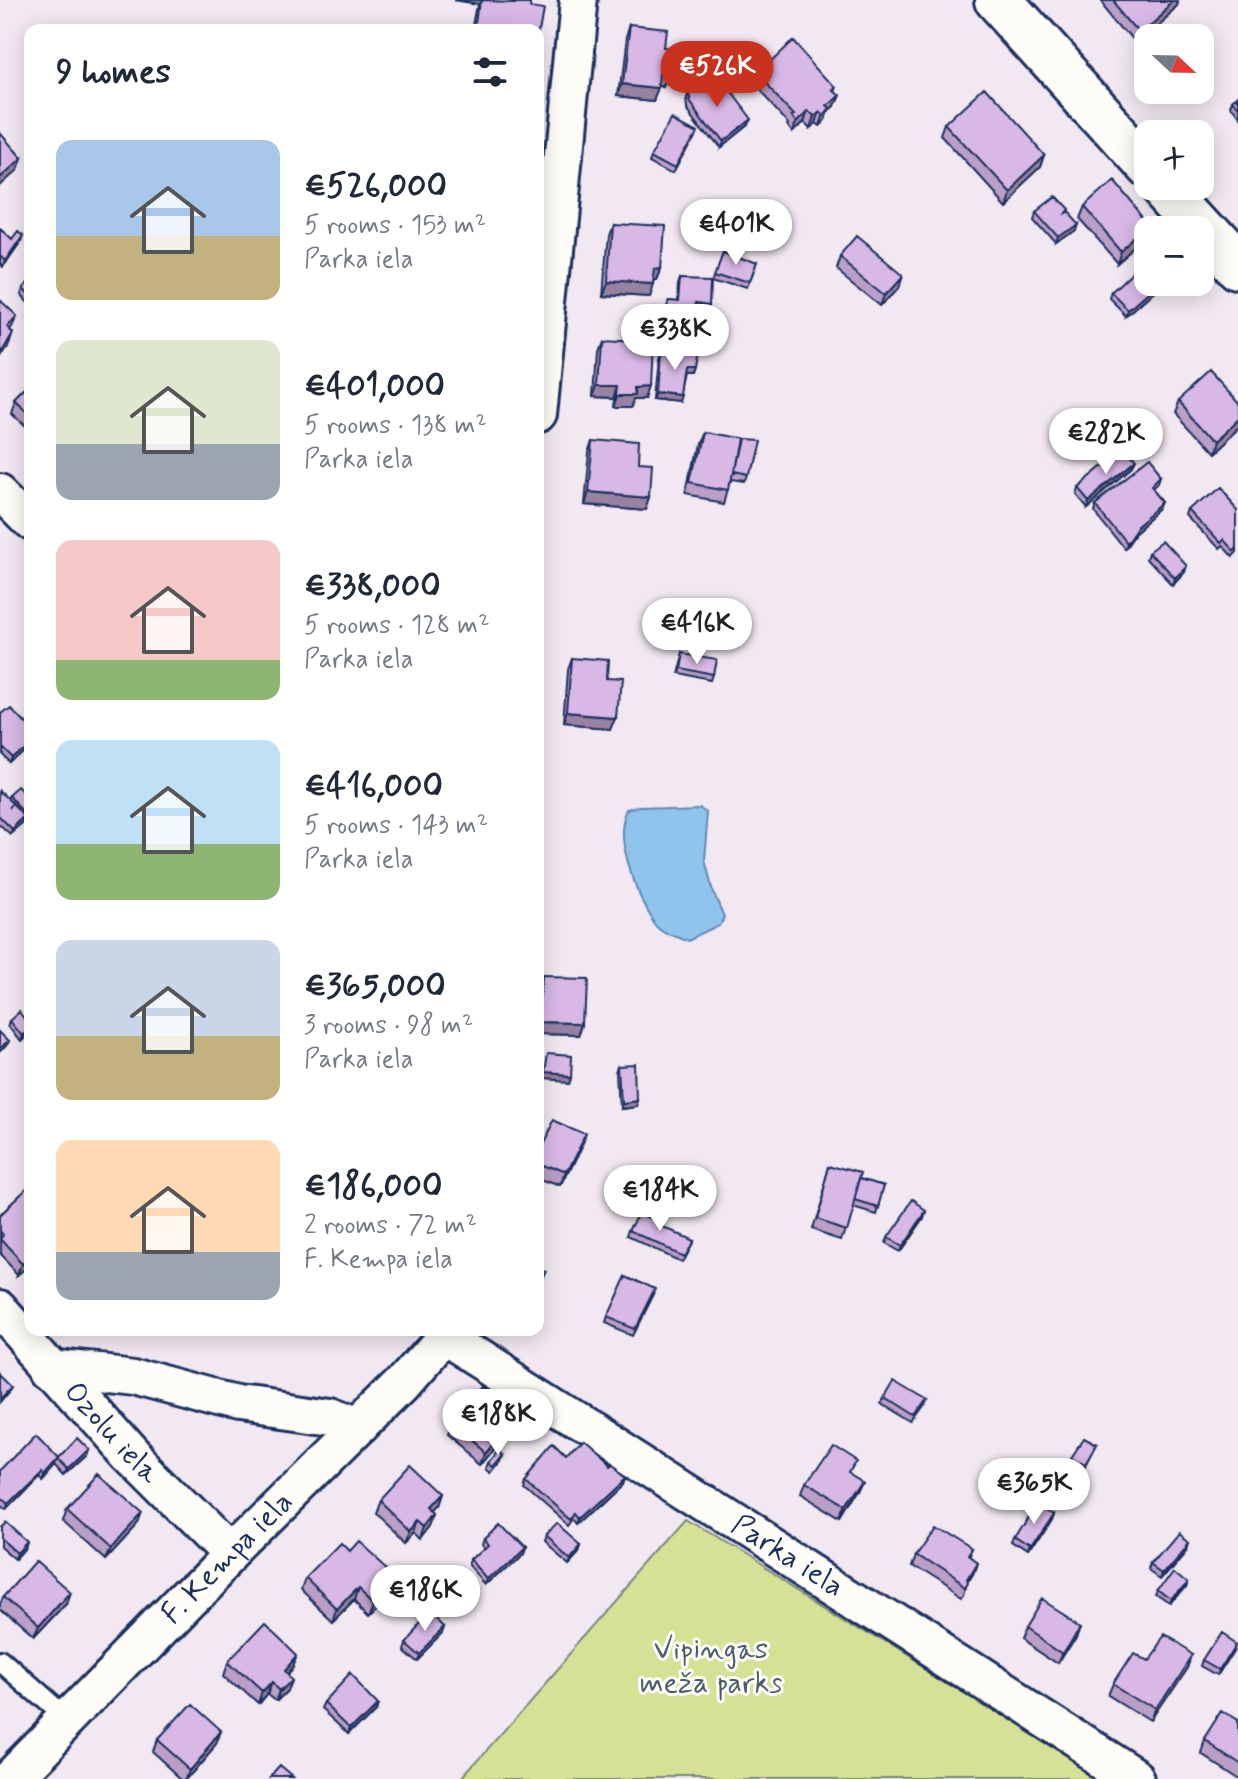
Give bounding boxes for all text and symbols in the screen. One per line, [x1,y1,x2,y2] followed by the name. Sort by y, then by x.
[1134,24,1214,104] north arrow
[1134,24,1214,296] map controls
[661,41,773,109] pin: €526K
[56,50,171,95] text: 9 homes
[468,50,512,94] icon: filters
[679,50,756,84] text: €526K
[1134,120,1214,200] button: +
[304,164,447,209] text: €526,000
[120,172,216,268] icon: home
[680,199,792,267] pin: €401K
[698,208,774,242] text: €401K
[304,209,486,243] text: 5 rooms · 153 m²
[1134,216,1214,296] button: −
[304,243,413,277] text: Parka iela
[619,304,731,372] pin: €338K
[639,313,711,347] text: €338K
[304,364,445,409] text: €401,000
[120,372,216,468] icon: home
[1050,408,1162,476] pin: €282K
[304,409,487,443] text: 5 rooms · 138 m²
[1067,417,1145,451] text: €282K
[304,443,413,477] text: Parka iela
[304,564,441,609] text: €338,000
[120,572,216,668] icon: home
[641,598,753,666] pin: €416K
[660,607,734,641] text: €416K
[304,609,489,643] text: 5 rooms · 128 m²
[304,643,413,677] text: Parka iela
[304,764,443,809] text: €416,000
[120,772,216,868] icon: home
[304,809,488,843] text: 5 rooms · 143 m²
[304,843,413,877] text: Parka iela
[304,964,446,1009] text: €365,000
[120,972,216,1068] icon: home
[304,1009,473,1043] text: 3 rooms · 98 m²
[304,1043,413,1077] text: Parka iela
[304,1164,442,1209] text: €186,000
[604,1165,716,1233] pin: €184K
[120,1172,216,1268] icon: home
[622,1174,698,1208] text: €184K
[304,1209,477,1243] text: 2 rooms · 72 m²
[304,1243,453,1277] text: F. Kempa iela
[55,1373,169,1493] street label: Ozolu iela
[442,1389,554,1457] pin: €188K
[460,1398,536,1432] text: €188K
[978,1458,1090,1526] pin: €365K
[996,1467,1072,1501] text: €365K
[153,1483,302,1632] street label: F. Kempa iela
[724,1505,851,1606] street label: Parka iela
[369,1565,481,1633] pin: €186K
[388,1574,462,1608] text: €186K
[639,1630,783,1703] park label: Vipingas meža parks

